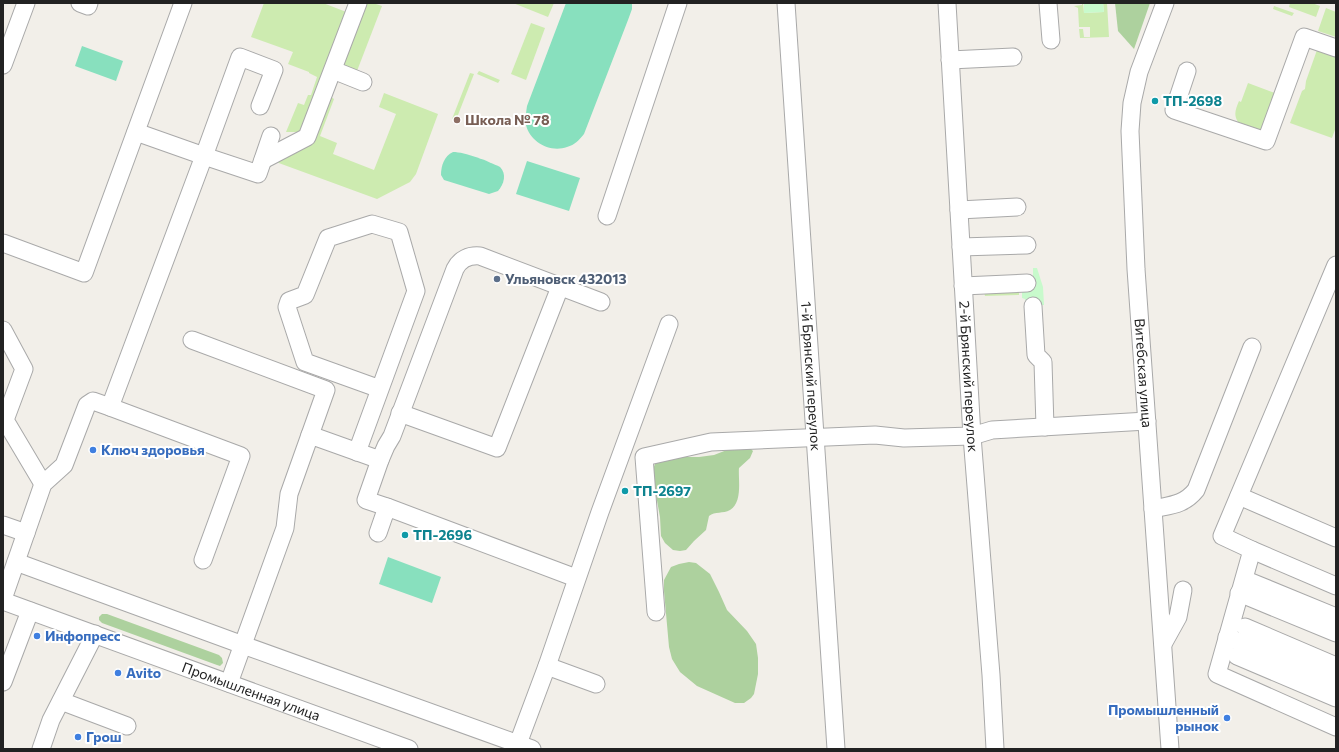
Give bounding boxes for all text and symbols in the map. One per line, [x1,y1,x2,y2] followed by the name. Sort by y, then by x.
[1163,92,1222,109] place label: ТП-2698
[1150,96,1160,106] marker: ТП-2698
[465,111,550,128] place label: Школа № 78
[452,115,462,125] marker: Школа № 78
[505,270,627,287] place label: Ульяновск 432013
[492,274,502,284] marker: Ульяновск 432013
[956,300,982,453] street label: 2-й Брянский переулок
[798,301,825,452] street label: 1-й Брянский переулок
[1132,318,1156,428] street label: Витебская улица
[101,441,205,458] place label: Ключ здоровья
[88,445,98,455] marker: Ключ здоровья
[633,482,691,499] place label: ТП-2697
[620,486,630,496] marker: ТП-2697
[413,526,472,543] place label: ТП-2696
[400,530,410,540] marker: ТП-2696
[45,627,121,644] place label: Инфопресc
[32,631,42,641] marker: Инфопресc
[180,658,323,724] street label: Промышленная улица
[126,664,161,681] place label: Avito
[113,668,123,678] marker: Avito
[1108,701,1219,734] place label: Промышленный рынок
[1222,713,1232,723] marker: Промышленный рынок
[86,728,122,745] place label: Грош
[73,732,83,742] marker: Грош

